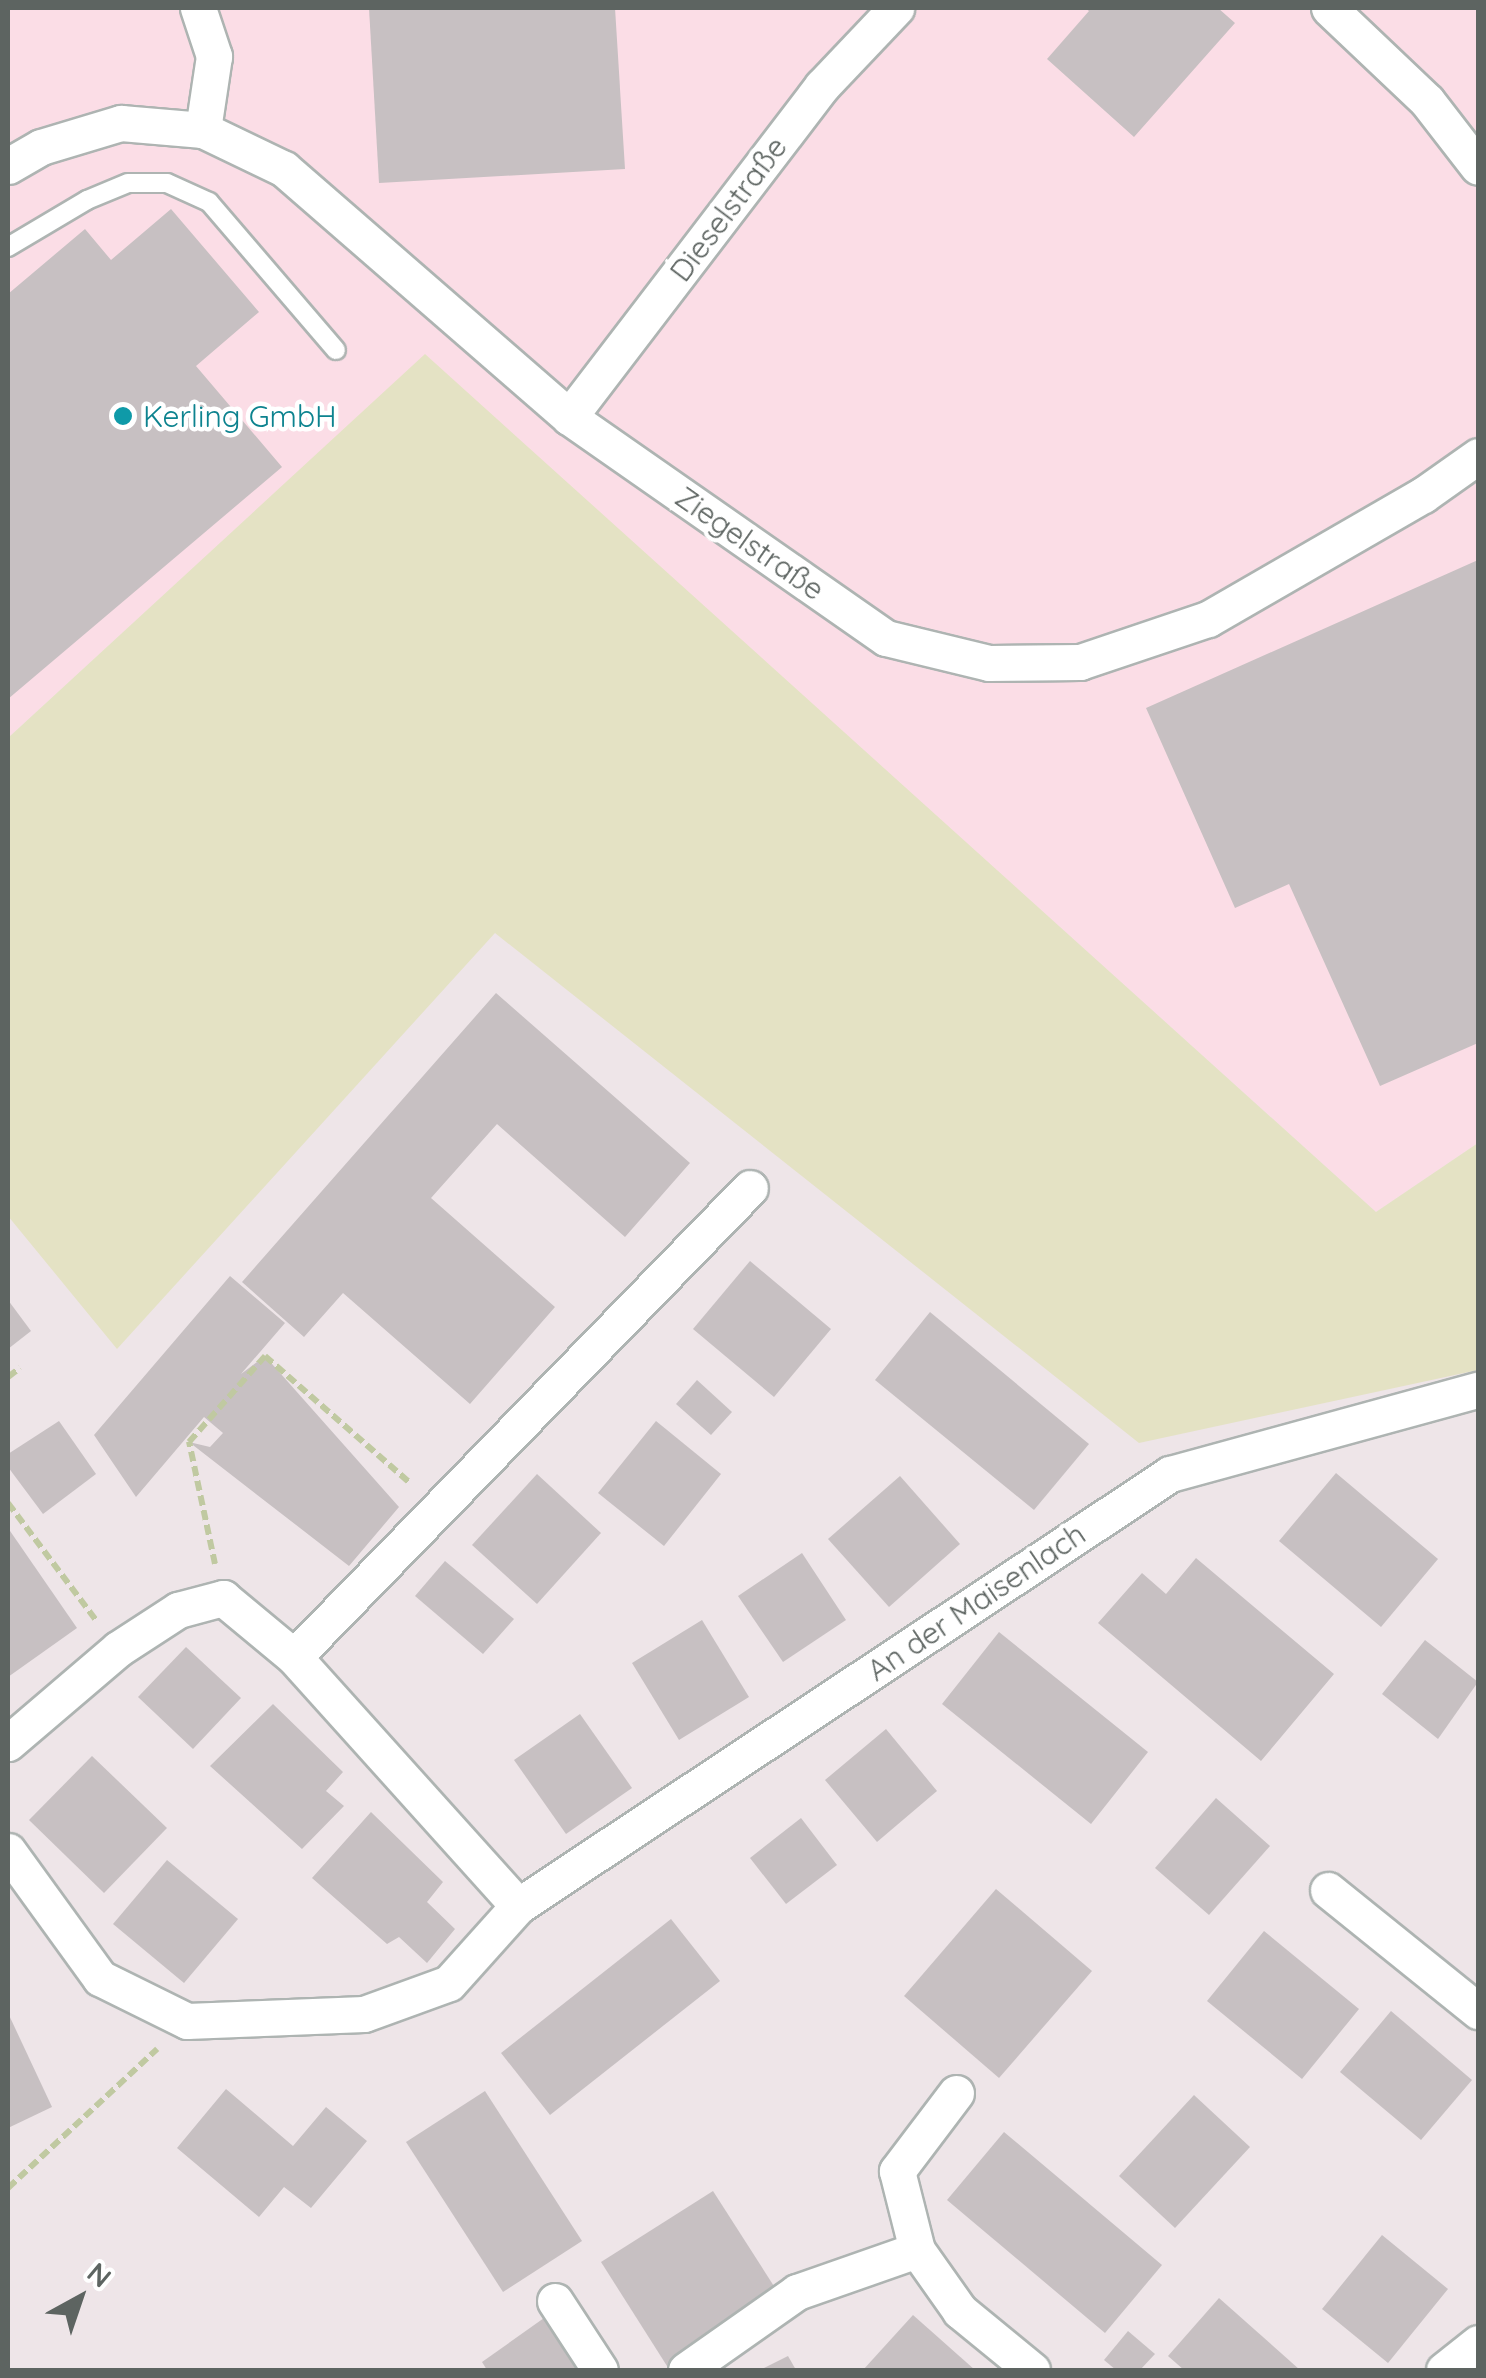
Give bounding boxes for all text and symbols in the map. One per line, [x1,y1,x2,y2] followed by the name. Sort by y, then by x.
[662,130,794,288] street label: Dieselstraße
[143,398,337,434] place label: Kerling GmbH
[112,405,134,427] marker: Kerling GmbH
[669,479,831,607] street label: Ziegelstraße
[860,1516,1092,1688] street label: An der Maisenlach
[30,2248,130,2348] north arrow
[80,2255,119,2295] text: N

